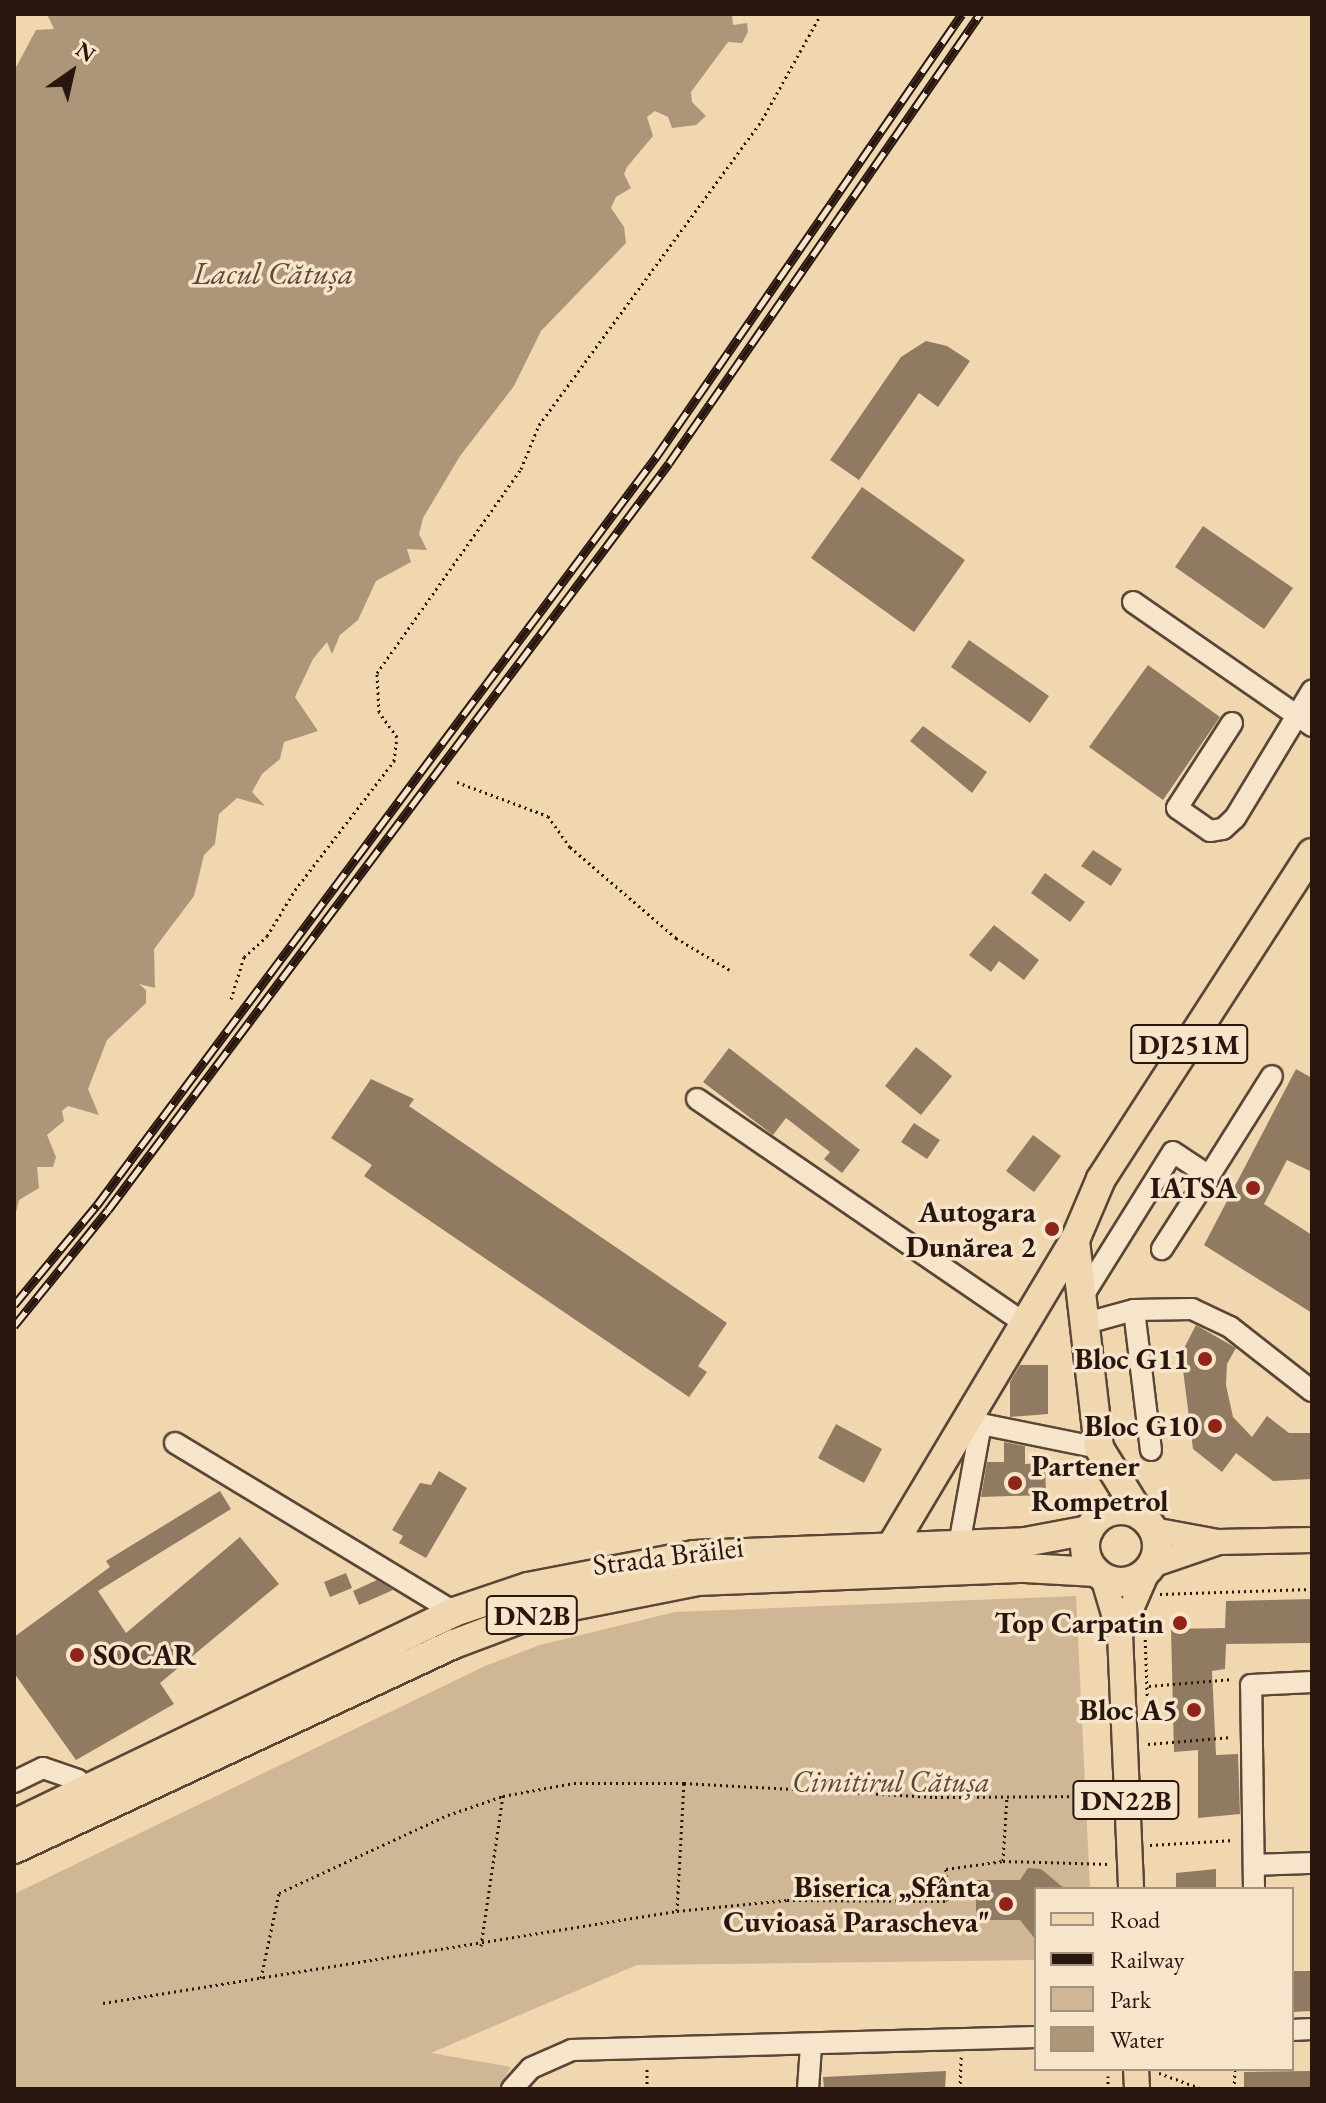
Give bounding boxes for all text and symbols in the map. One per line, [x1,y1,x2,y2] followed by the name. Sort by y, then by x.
[32,32,112,112] north arrow
[70,35,101,69] text: N
[192,254,354,292] water label: Lacul Cătușa
[1129,1020,1249,1068] road number: DJ251M
[1150,1170,1237,1206] place label: IATSA
[1244,1179,1262,1197] marker: IATSA
[906,1194,1036,1264] place label: Autogara Dunărea 2
[1043,1220,1061,1238] marker: Autogara Dunărea 2
[1074,1341,1189,1377] place label: Bloc G11
[1196,1350,1214,1368] marker: Bloc G11
[1084,1408,1199,1444] place label: Bloc G10
[1206,1417,1224,1435] marker: Bloc G10
[1031,1448,1169,1518] place label: Partener Rompetrol
[1006,1474,1024,1492] marker: Partener Rompetrol
[591,1529,745,1583] street label: Strada Brăilei
[484,1591,580,1639] road number: DN2B
[994,1605,1164,1641] place label: Top Carpatin
[1171,1614,1189,1632] marker: Top Carpatin
[93,1637,196,1673] place label: SOCAR
[68,1646,86,1664] marker: SOCAR
[1079,1692,1178,1728] place label: Bloc A5
[1185,1701,1203,1719] marker: Bloc A5
[792,1764,990,1800] park label: Cimitirul Cătușa
[1072,1776,1180,1824] road number: DN22B
[723,1869,990,1940] place label: Biserica „Sfânta Cuvioasă Parascheva"
[1034,1887,1294,2071] legend
[997,1895,1015,1913] marker: Biserica „Sfânta Cuvioasă Parascheva"
[1110,1904,1160,1935] text: Road
[1110,1944,1184,1975] text: Railway
[1110,1984,1151,2015] text: Park
[1110,2024,1164,2055] text: Water

